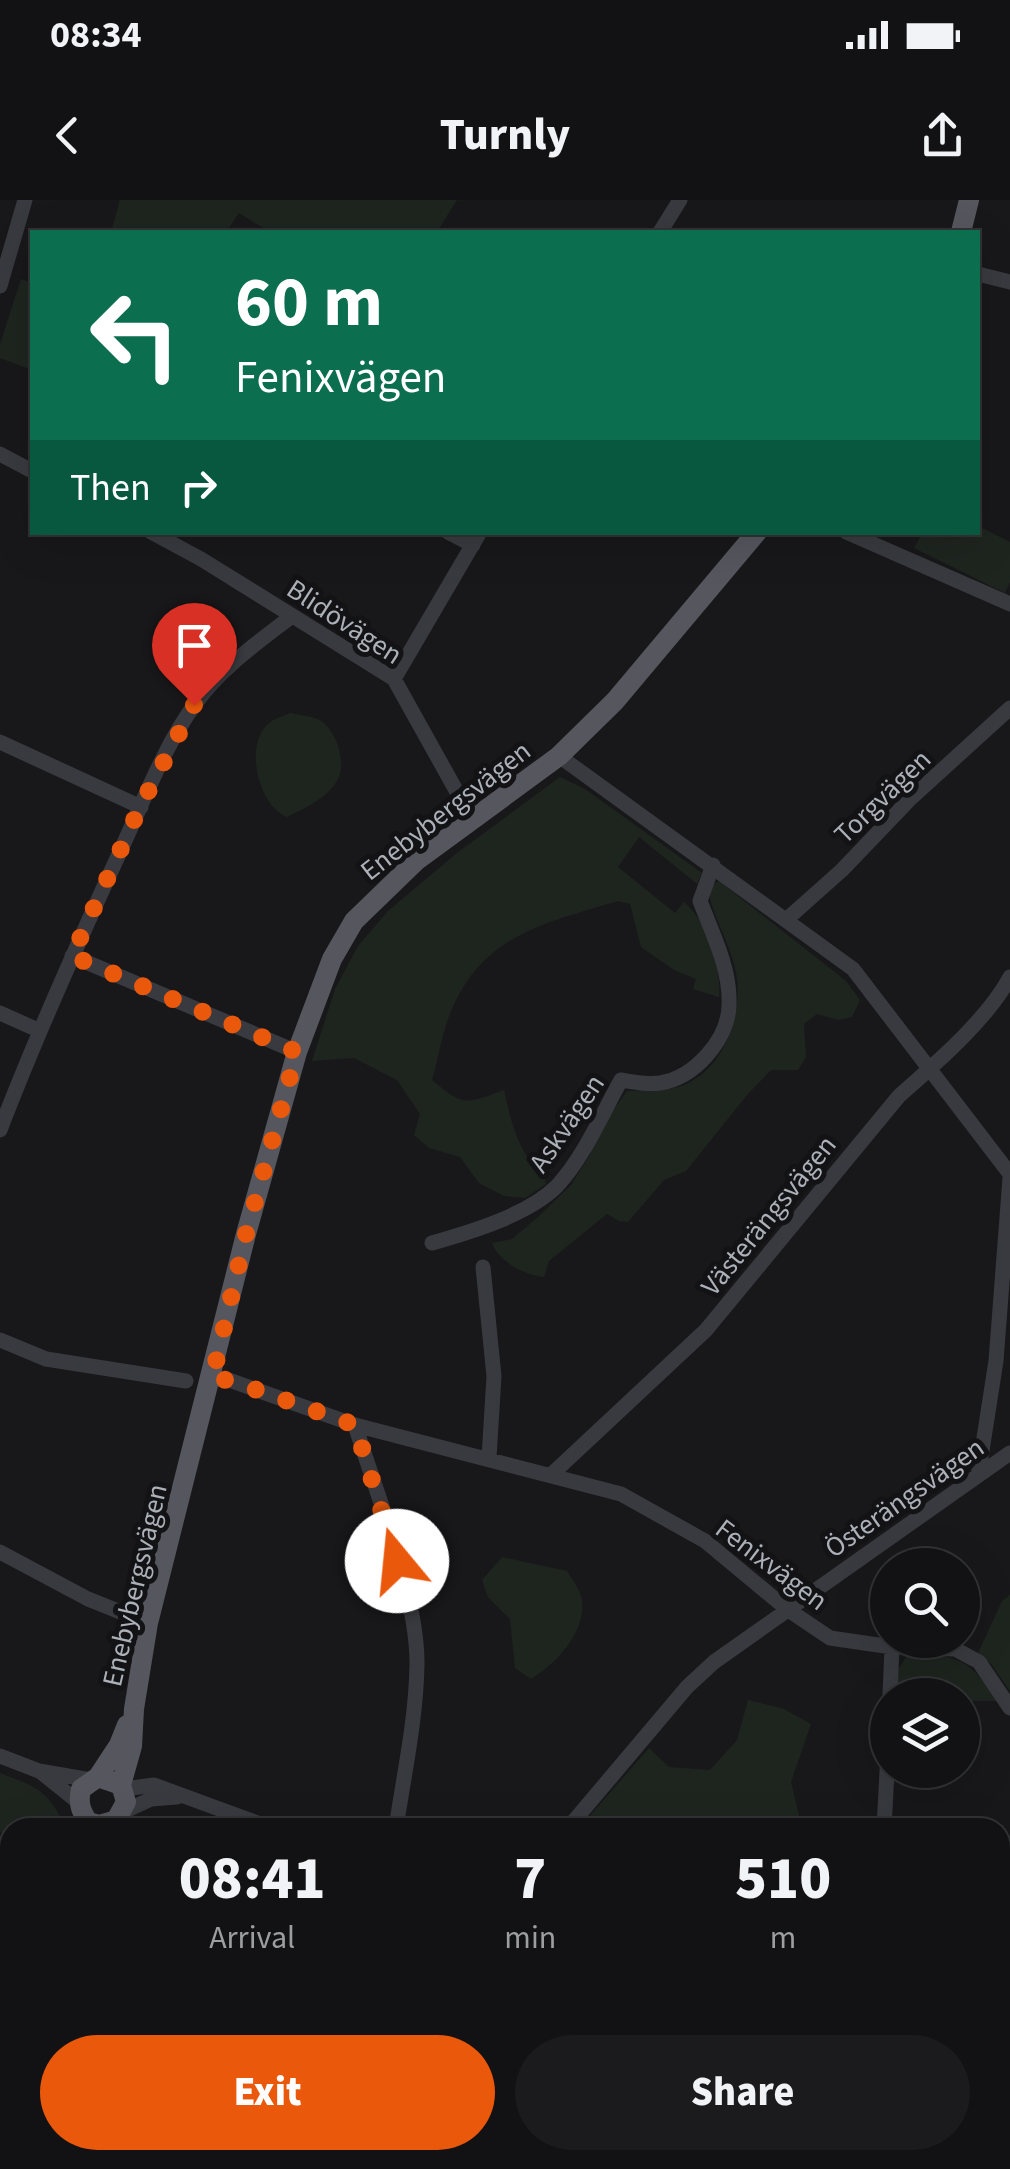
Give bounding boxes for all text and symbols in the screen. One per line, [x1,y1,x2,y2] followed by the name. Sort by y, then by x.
[50,8,142,62] text: 08:34
[440,103,570,167] text: Turnly
[40,108,95,163] icon: back
[915,108,970,163] icon: share
[235,253,383,353] text: 60 m
[70,270,200,400] icon: left
[235,346,446,410] text: Fenixvägen
[171,460,226,515] icon: right
[70,461,151,515] text: Then
[279,569,410,674] street label: Blidövägen
[152,603,237,706] pin
[167,618,222,673] icon: arrive
[352,731,539,890] street label: Enebybergsvägen
[825,740,940,853] street label: Torgvägen
[519,1066,614,1181] street label: Askvägen
[692,1127,846,1304] street label: Västerängsvägen
[817,1428,992,1568] street label: Österängsvägen
[92,1480,178,1690] street label: Enebybergsvägen
[345,1509,449,1613] position arrow
[707,1509,836,1620] street label: Fenixvägen
[870,1548,980,1788] map controls
[870,1548,980,1658] button: search
[870,1678,980,1788] button: layers
[179,1837,326,1922] text: 08:41
[514,1837,546,1922] text: 7
[735,1837,831,1922] text: 510
[209,1915,295,1961] text: Arrival
[504,1915,556,1961] text: min
[770,1915,796,1961] text: m
[40,2035,495,2150] button: Exit
[515,2035,970,2150] button: Share

